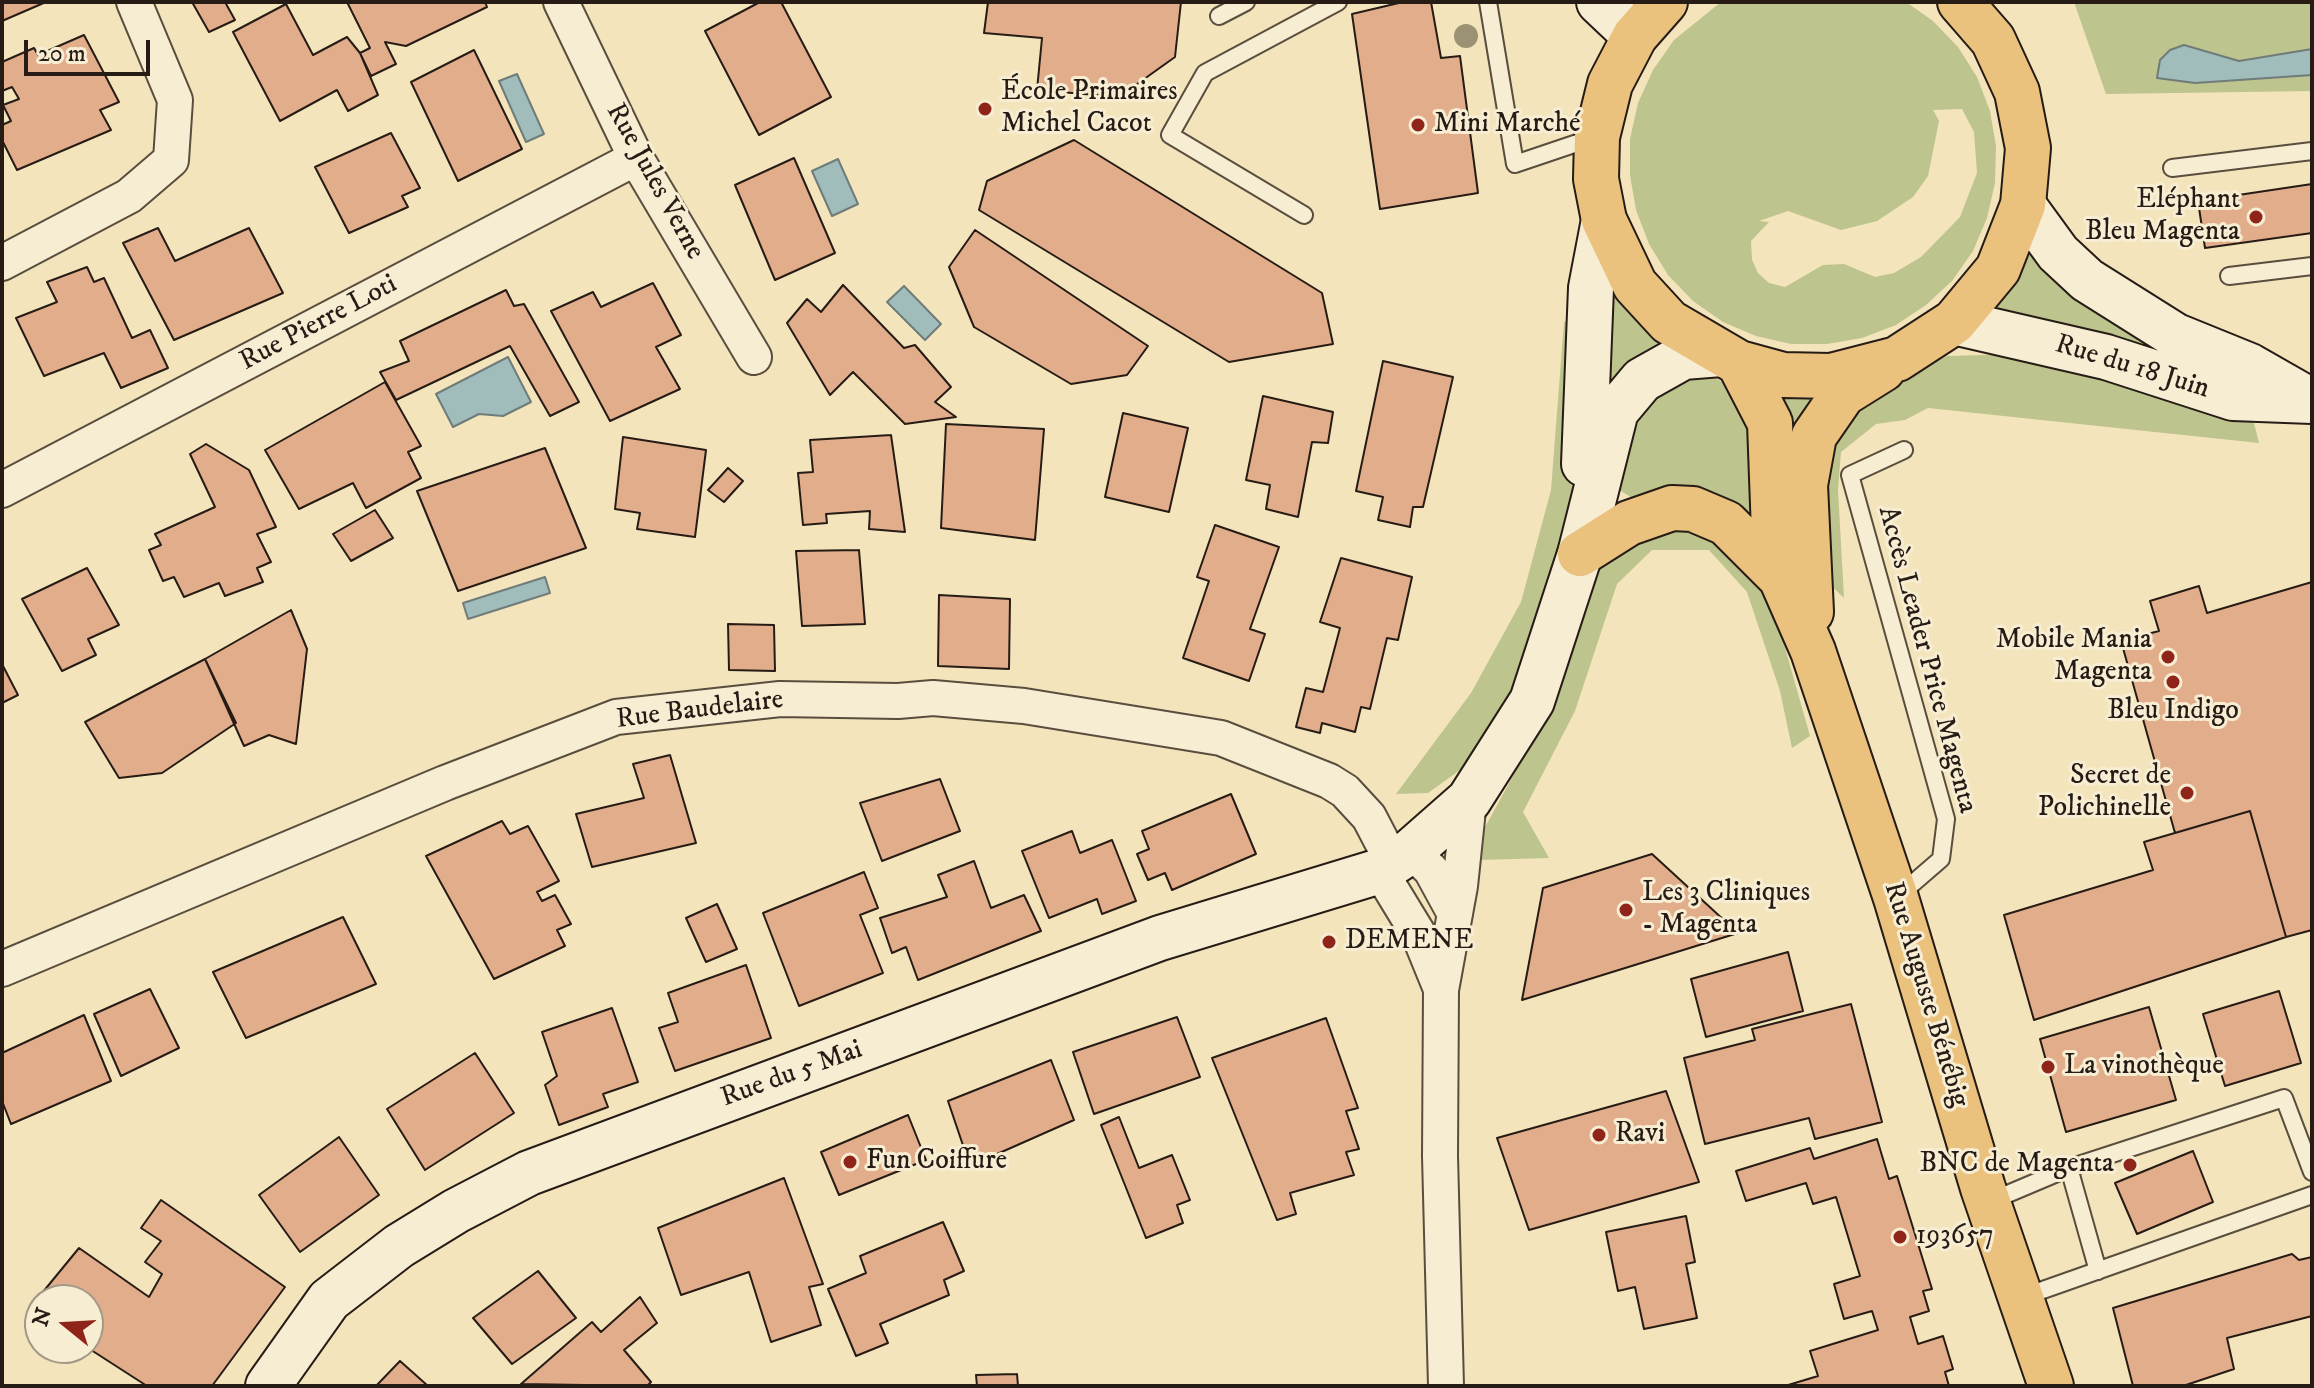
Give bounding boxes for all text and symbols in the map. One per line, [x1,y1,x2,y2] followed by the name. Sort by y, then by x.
[28,24,154,74] scale bar
[38,39,86,69] text: 20 m
[1001,76,1178,142] place label: École Primaires Michel Cacot
[597,98,711,266] street label: Rue Jules Verne
[976,100,994,118] marker: École Primaires Michel Cacot
[1434,108,1581,142] place label: Mini Marché
[1409,116,1427,134] marker: Mini Marché
[2085,184,2240,250] place label: Eléphant Bleu Magenta
[2247,208,2265,226] marker: Eléphant Bleu Magenta
[235,269,403,379] street label: Rue Pierre Loti
[2051,329,2213,407] street label: Rue du 18 Juin
[1869,503,1983,817] street label: Accès Leader Price Magenta
[1996,624,2152,690] place label: Mobile Mania Magenta
[2159,648,2177,666] marker: Mobile Mania Magenta
[2164,673,2182,691] marker: Bleu Indigo
[615,684,785,738] street label: Rue Baudelaire
[2107,695,2239,729] place label: Bleu Indigo
[2038,760,2171,826] place label: Secret de Polichinelle
[2178,784,2196,802] marker: Secret de Polichinelle
[1642,877,1810,943] place label: Les 3 Cliniques - Magenta
[1875,878,1975,1112] street label: Rue Auguste Bénébig
[1617,901,1635,919] marker: Les 3 Cliniques - Magenta
[1345,925,1474,959] place label: DEMENE
[1320,933,1338,951] marker: DEMENE
[717,1034,867,1116] street label: Rue du 5 Mai
[2064,1050,2224,1084] place label: La vinothèque
[2039,1058,2057,1076] marker: La vinothèque
[1615,1118,1665,1152] place label: Ravi
[1590,1126,1608,1144] marker: Ravi
[866,1145,1007,1179] place label: Fun Coiffure
[1919,1148,2114,1182] place label: BNC de Magenta
[841,1153,859,1171] marker: Fun Coiffure
[2121,1156,2139,1174] marker: BNC de Magenta
[1916,1220,1994,1254] place label: 193657
[1891,1228,1909,1246] marker: 193657
[24,1284,104,1364] north arrow
[27,1304,58,1330] text: N

